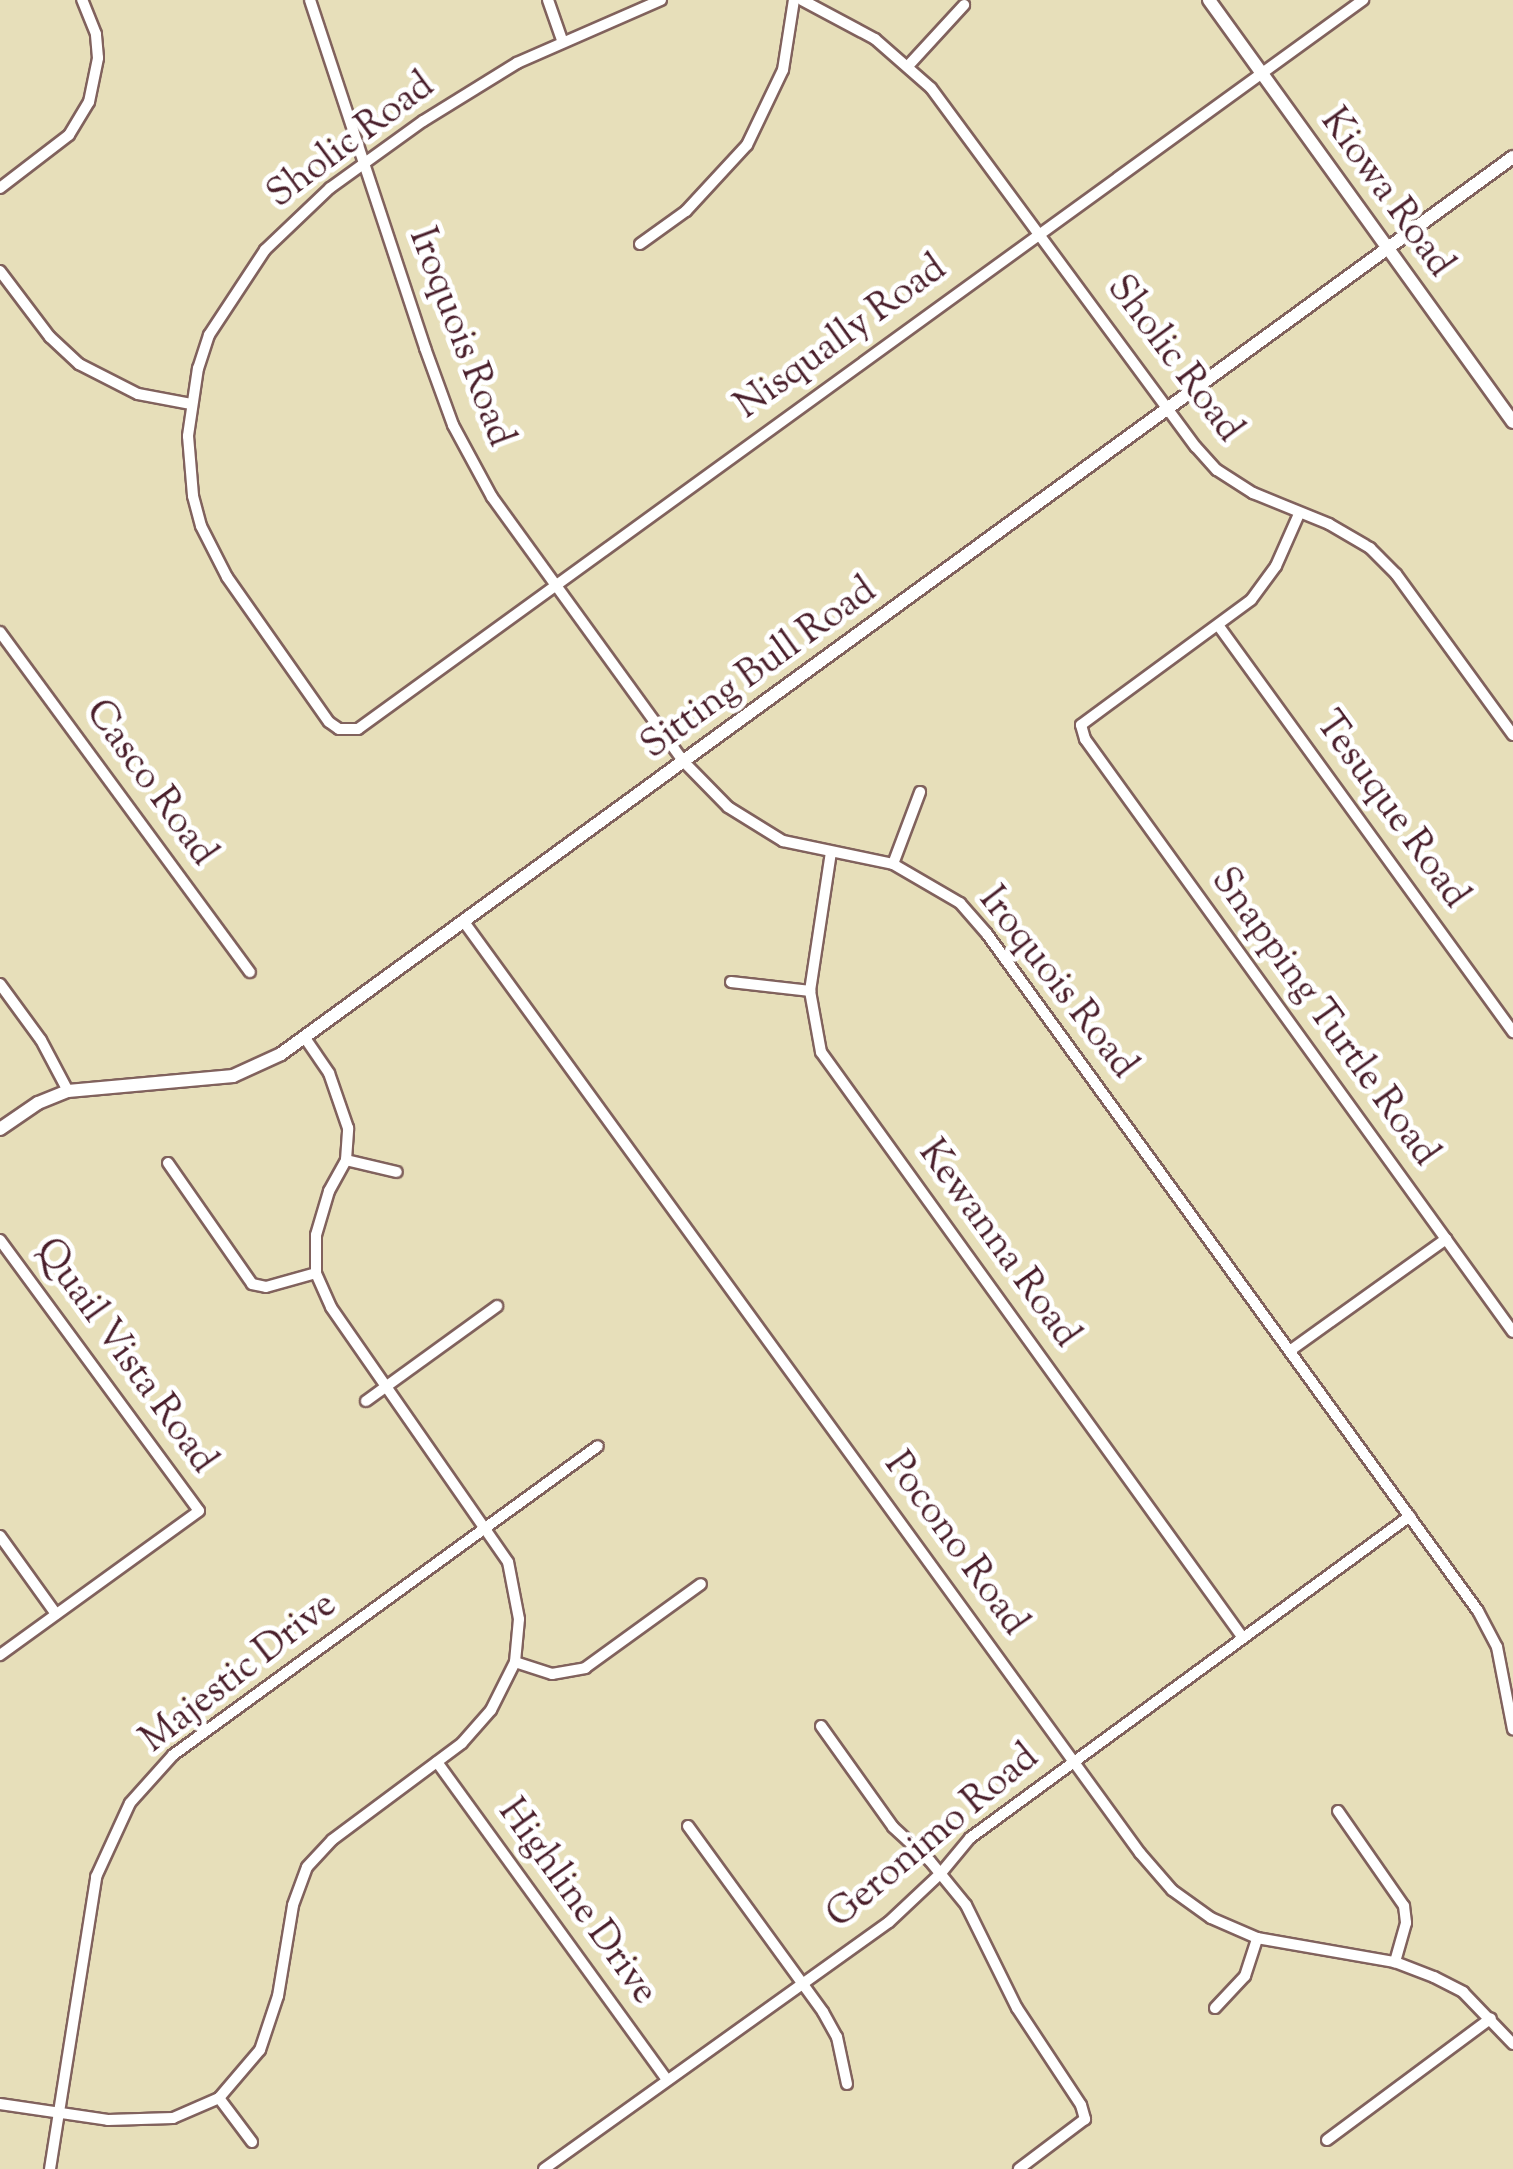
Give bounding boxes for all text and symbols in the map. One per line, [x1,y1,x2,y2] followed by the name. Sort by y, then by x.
[260,64,444,220] street label: Sholic Road
[1309,101,1461,287] street label: Kiowa Road
[396,222,522,454] street label: Iroquois Road
[728,247,956,431] street label: Nisqually Road
[1095,268,1251,452] street label: Sholic Road
[634,569,886,771] street label: Sitting Bull Road
[74,692,224,876] street label: Casco Road
[1303,704,1477,918] street label: Tesuque Road
[1199,860,1447,1176] street label: Snapping Turtle Road
[967,879,1145,1089] street label: Iroquois Road
[907,1133,1087,1357] street label: Kewanna Road
[24,1231,224,1483] street label: Quail Vista Road
[872,1445,1036,1645] street label: Pocono Road
[133,1584,347,1764] street label: Majestic Drive
[819,1736,1049,1940] street label: Geronimo Road
[486,1792,666,2014] street label: Highline Drive

